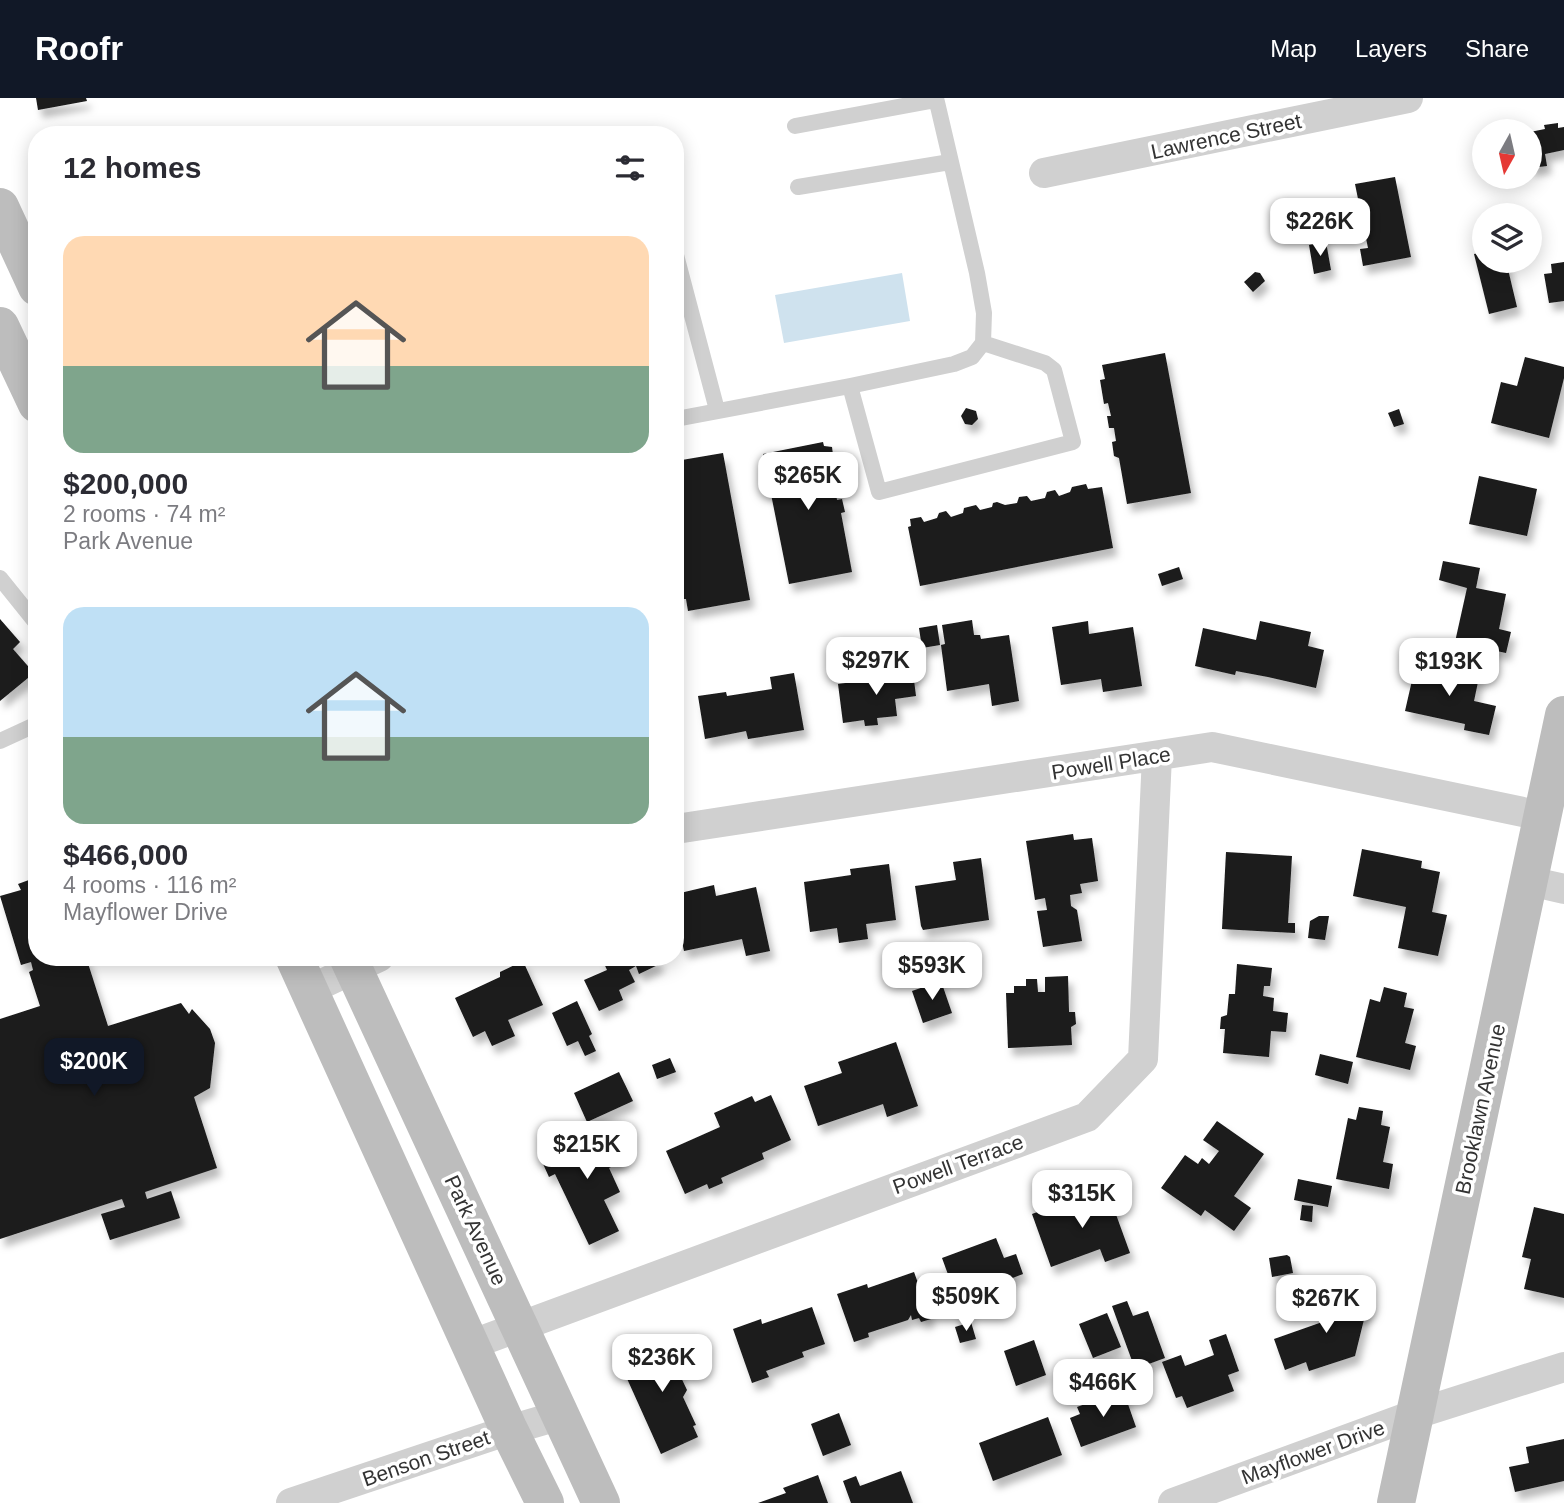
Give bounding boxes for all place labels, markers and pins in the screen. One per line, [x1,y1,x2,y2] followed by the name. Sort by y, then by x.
[1271,198,1369,258] pin: $226K
[759,452,857,512] pin: $265K
[827,638,925,697] pin: $297K
[1400,638,1498,698] pin: $193K
[883,942,981,1002] pin: $593K
[45,1038,143,1098] pin: $200K
[538,1122,636,1181] pin: $215K
[1033,1170,1131,1230] pin: $315K
[917,1274,1015,1333] pin: $509K
[1277,1276,1375,1335] pin: $267K
[613,1334,711,1394] pin: $236K
[1054,1360,1152,1419] pin: $466K

